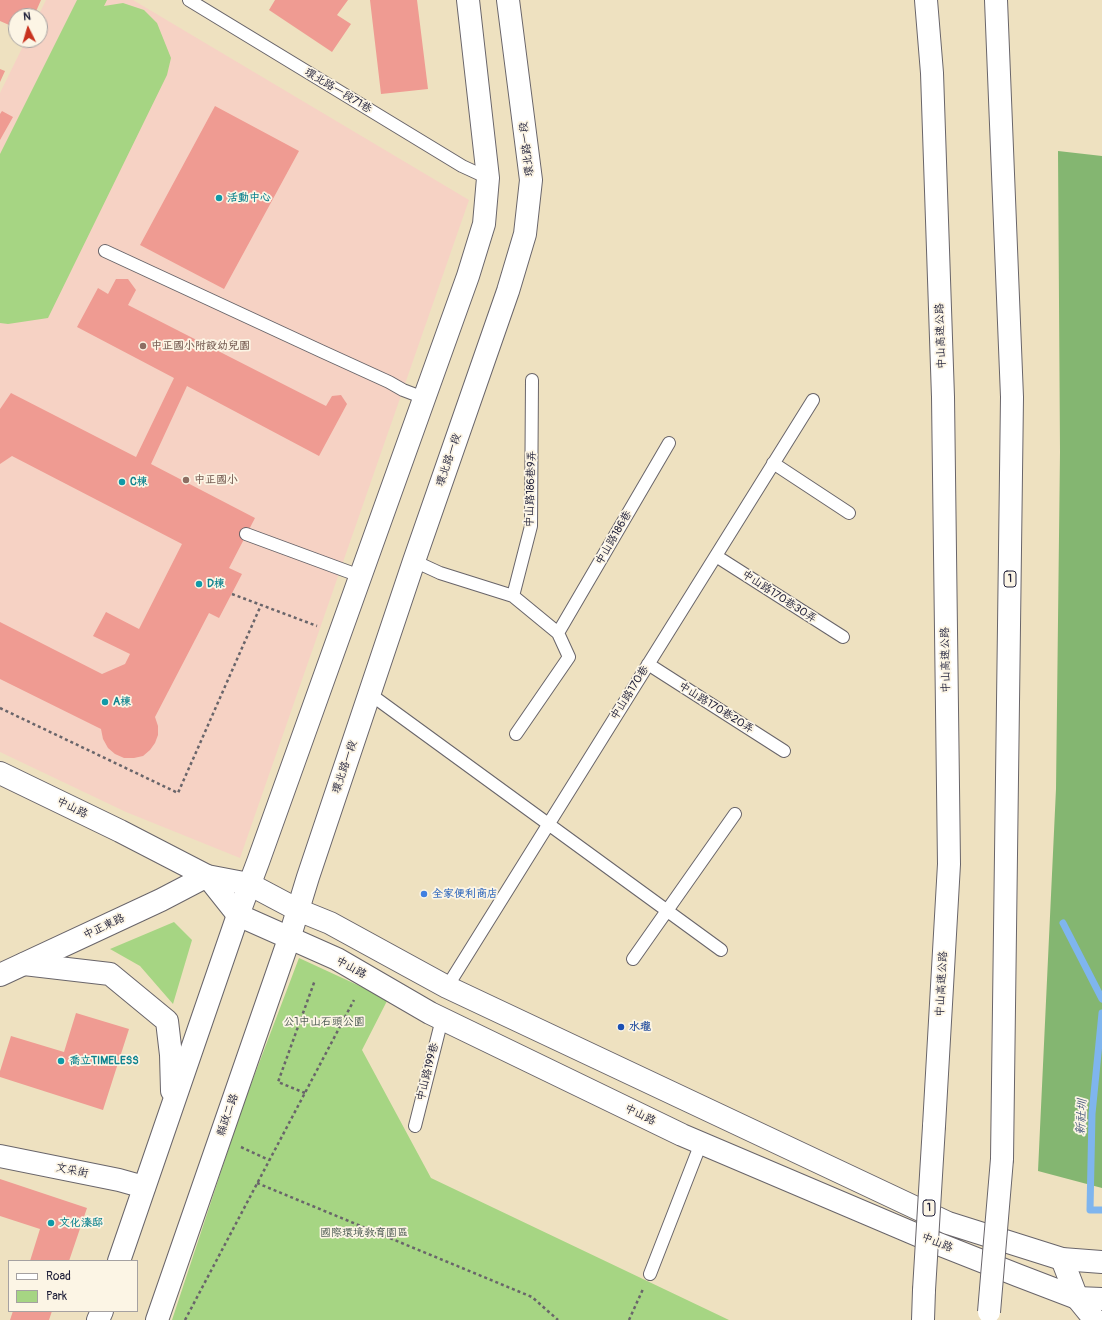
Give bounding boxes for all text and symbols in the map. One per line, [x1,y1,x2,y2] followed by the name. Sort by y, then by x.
[8,8,48,48] north arrow
[23,10,31,23] text: N
[302,66,374,116] street label: 環北路一段71巷
[517,121,537,177] street label: 環北路一段
[227,191,271,205] place label: 活動中心
[214,193,224,203] marker: 活動中心
[933,303,949,369] street label: 中山高速公路
[151,339,250,353] place label: 中正國小附設幼兒園
[138,341,148,351] marker: 中正國小附設幼兒園
[434,432,464,488] street label: 環北路一段
[523,450,539,528] street label: 中山路186巷9弄
[194,473,238,487] place label: 中正國小
[130,475,148,489] place label: C棟
[181,475,191,485] marker: 中正國小
[117,477,127,487] marker: C棟
[593,509,635,567] street label: 中山路186巷
[739,568,819,626] street label: 中山路170巷30弄
[1004,571,1016,587] road number: 1
[207,577,225,591] place label: D棟
[194,579,204,589] marker: D棟
[939,627,953,693] street label: 中山高速公路
[608,663,652,723] street label: 中山路170巷
[676,680,756,736] street label: 中山路170巷20弄
[113,695,131,709] place label: A棟
[100,697,110,707] marker: A棟
[330,739,360,795] street label: 環北路一段
[54,795,90,821] street label: 中山路
[432,887,498,901] place label: 全家便利商店
[419,889,429,899] marker: 全家便利商店
[81,912,127,942] street label: 中正東路
[934,951,950,1017] street label: 中山高速公路
[333,954,369,982] street label: 中山路
[283,1015,365,1029] park label: 公1中山石頭公園
[629,1020,651,1034] place label: 水瓏
[616,1022,626,1032] marker: 水瓏
[414,1041,442,1103] street label: 中山路199巷
[69,1054,139,1068] place label: 喬立TIMELESS
[56,1056,66,1066] marker: 喬立TIMELESS
[215,1092,241,1138] street label: 縣政二路
[1074,1099,1090,1135] water label: 新社圳
[622,1102,658,1128] street label: 中山路
[54,1161,90,1181] street label: 文采街
[923,1200,935,1216] road number: 1
[59,1216,103,1230] place label: 文化溱邸
[46,1218,56,1228] marker: 文化溱邸
[320,1226,408,1240] park label: 國際環境教育園區
[919,1231,955,1255] street label: 中山路
[8,1260,138,1312] legend
[46,1269,71,1284] text: Road
[46,1289,67,1304] text: Park

